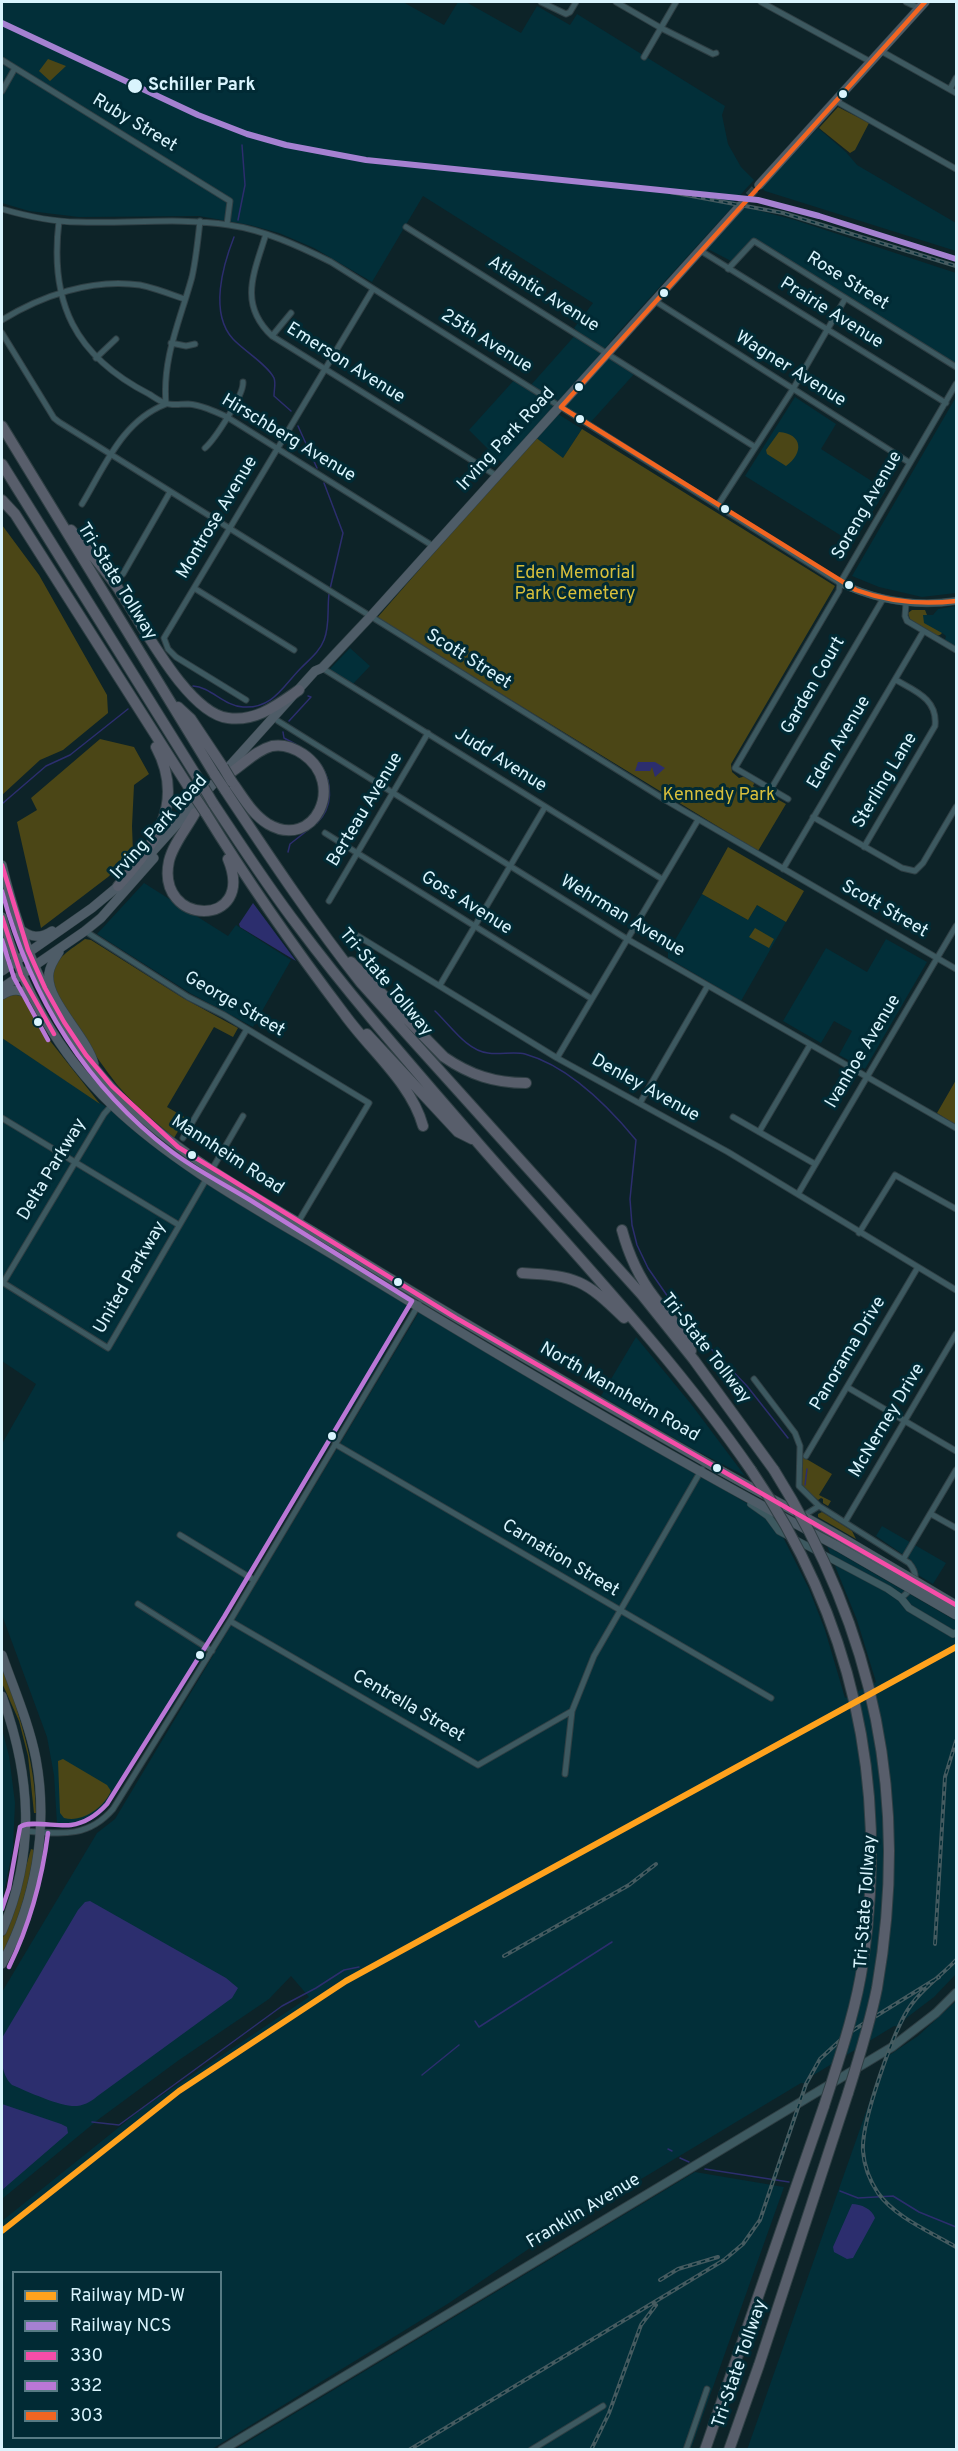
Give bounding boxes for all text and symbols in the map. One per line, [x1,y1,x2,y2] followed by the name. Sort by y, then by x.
[148,75,255,97] place label: Schiller Park
[126,77,144,95] marker: Schiller Park
[837,88,849,100] unlabelled marker
[88,90,180,158] street label: Ruby Street
[802,248,892,316] street label: Rose Street
[483,252,603,338] street label: Atlantic Avenue
[775,274,887,354] street label: Prairie Avenue
[658,287,670,299] unlabelled marker
[437,306,535,378] street label: 25th Avenue
[282,319,408,409] street label: Emerson Avenue
[731,327,849,413] street label: Wagner Avenue
[573,381,585,393] unlabelled marker
[453,384,561,496] street label: Irving Park Road
[217,390,359,488] street label: Hirschberg Avenue
[574,413,586,425] unlabelled marker
[828,448,908,564] street label: Soreng Avenue
[173,453,263,583] street label: Montrose Avenue
[719,503,731,515] unlabelled marker
[71,519,161,645] street label: Tri-State Tollway
[514,563,636,606] park label: Eden Memorial Park Cemetery
[843,579,855,591] unlabelled marker
[421,625,515,695] street label: Scott Street
[777,633,851,739] street label: Garden Court
[804,693,876,793] street label: Eden Avenue
[450,724,550,798] street label: Judd Avenue
[849,729,923,833] street label: Sterling Lane
[323,749,409,871] street label: Berteau Avenue
[107,771,213,885] street label: Irving Park Road
[662,785,776,807] park label: Kennedy Park
[416,867,516,941] street label: Goss Avenue
[556,871,688,963] street label: Wehrman Avenue
[837,876,931,944] street label: Scott Street
[334,925,436,1041] street label: Tri-State Tollway
[180,968,288,1042] street label: George Street
[822,991,906,1113] street label: Ivanhoe Avenue
[32,1016,44,1028] unlabelled marker
[587,1050,703,1128] street label: Denley Avenue
[167,1112,287,1200] street label: Mannheim Road
[14,1115,92,1225] street label: Delta Parkway
[186,1149,198,1161] unlabelled marker
[90,1218,172,1338] street label: United Parkway
[392,1276,404,1288] unlabelled marker
[655,1289,755,1409] street label: Tri-State Tollway
[807,1293,891,1415] street label: Panorama Drive
[535,1338,703,1448] street label: North Mannheim Road
[845,1360,931,1482] street label: McNerney Drive
[326,1430,338,1442] unlabelled marker
[711,1462,723,1474] unlabelled marker
[498,1516,622,1602] street label: Carnation Street
[194,1649,206,1661] unlabelled marker
[348,1666,468,1748] street label: Centrella Street
[852,1834,882,1970] street label: Tri-State Tollway
[523,2170,645,2254] street label: Franklin Avenue
[12,2271,222,2439] legend
[70,2285,185,2308] text: Railway MD-W
[709,2297,773,2431] street label: Tri-State Tollway
[70,2315,172,2338] text: Railway NCS
[70,2345,103,2368] text: 330
[70,2375,102,2398] text: 332
[70,2405,103,2428] text: 303

